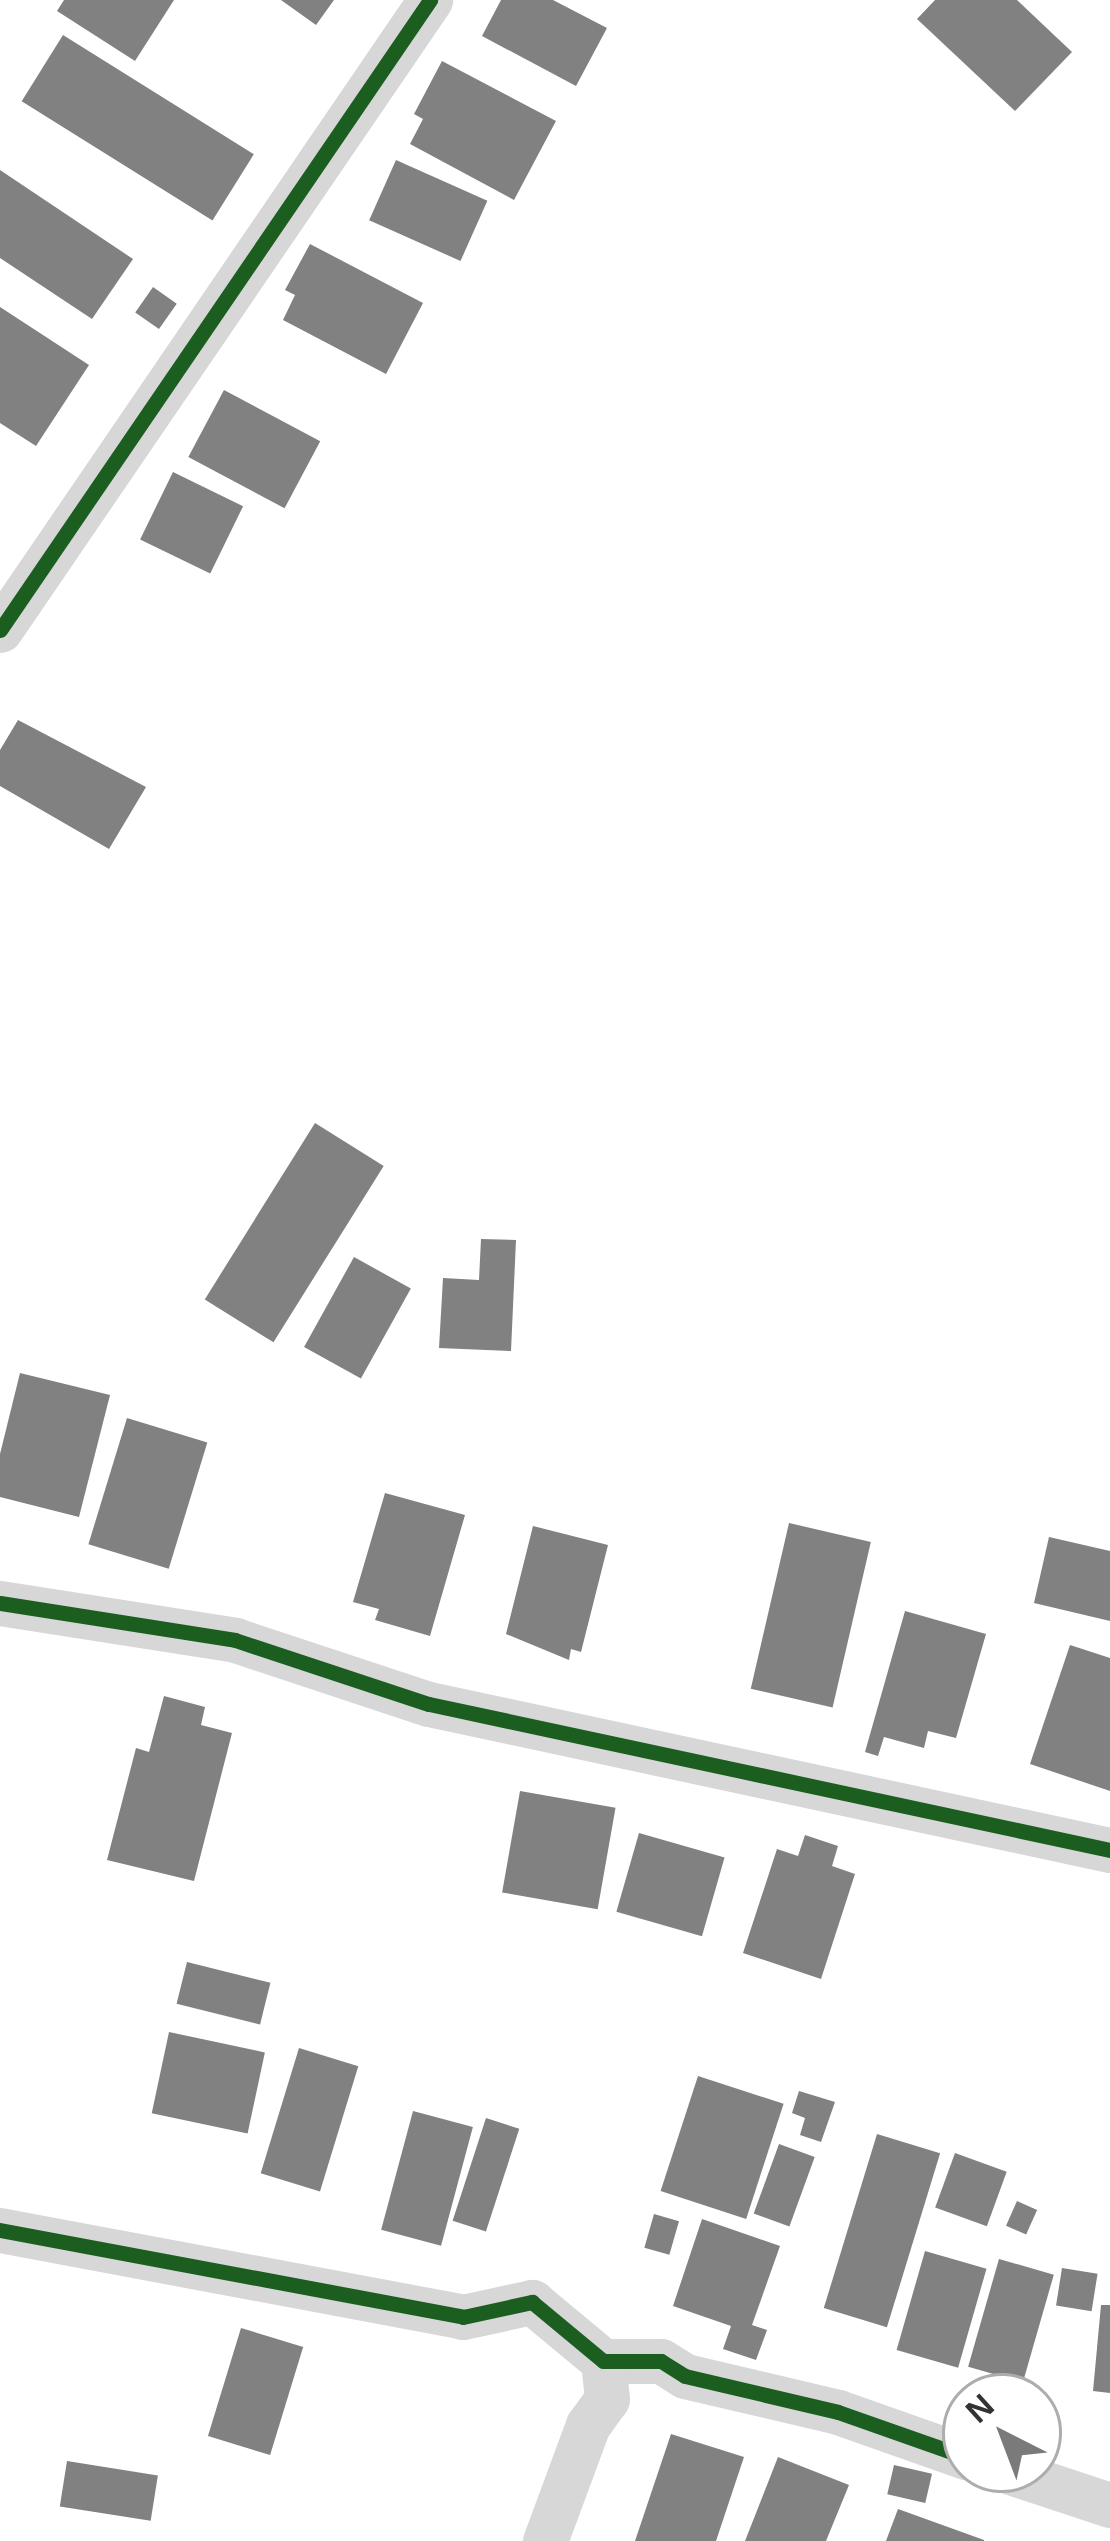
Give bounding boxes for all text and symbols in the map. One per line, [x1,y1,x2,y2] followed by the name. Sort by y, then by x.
[942,2373,1062,2493] north arrow
[958,2386,1001,2430] text: N

